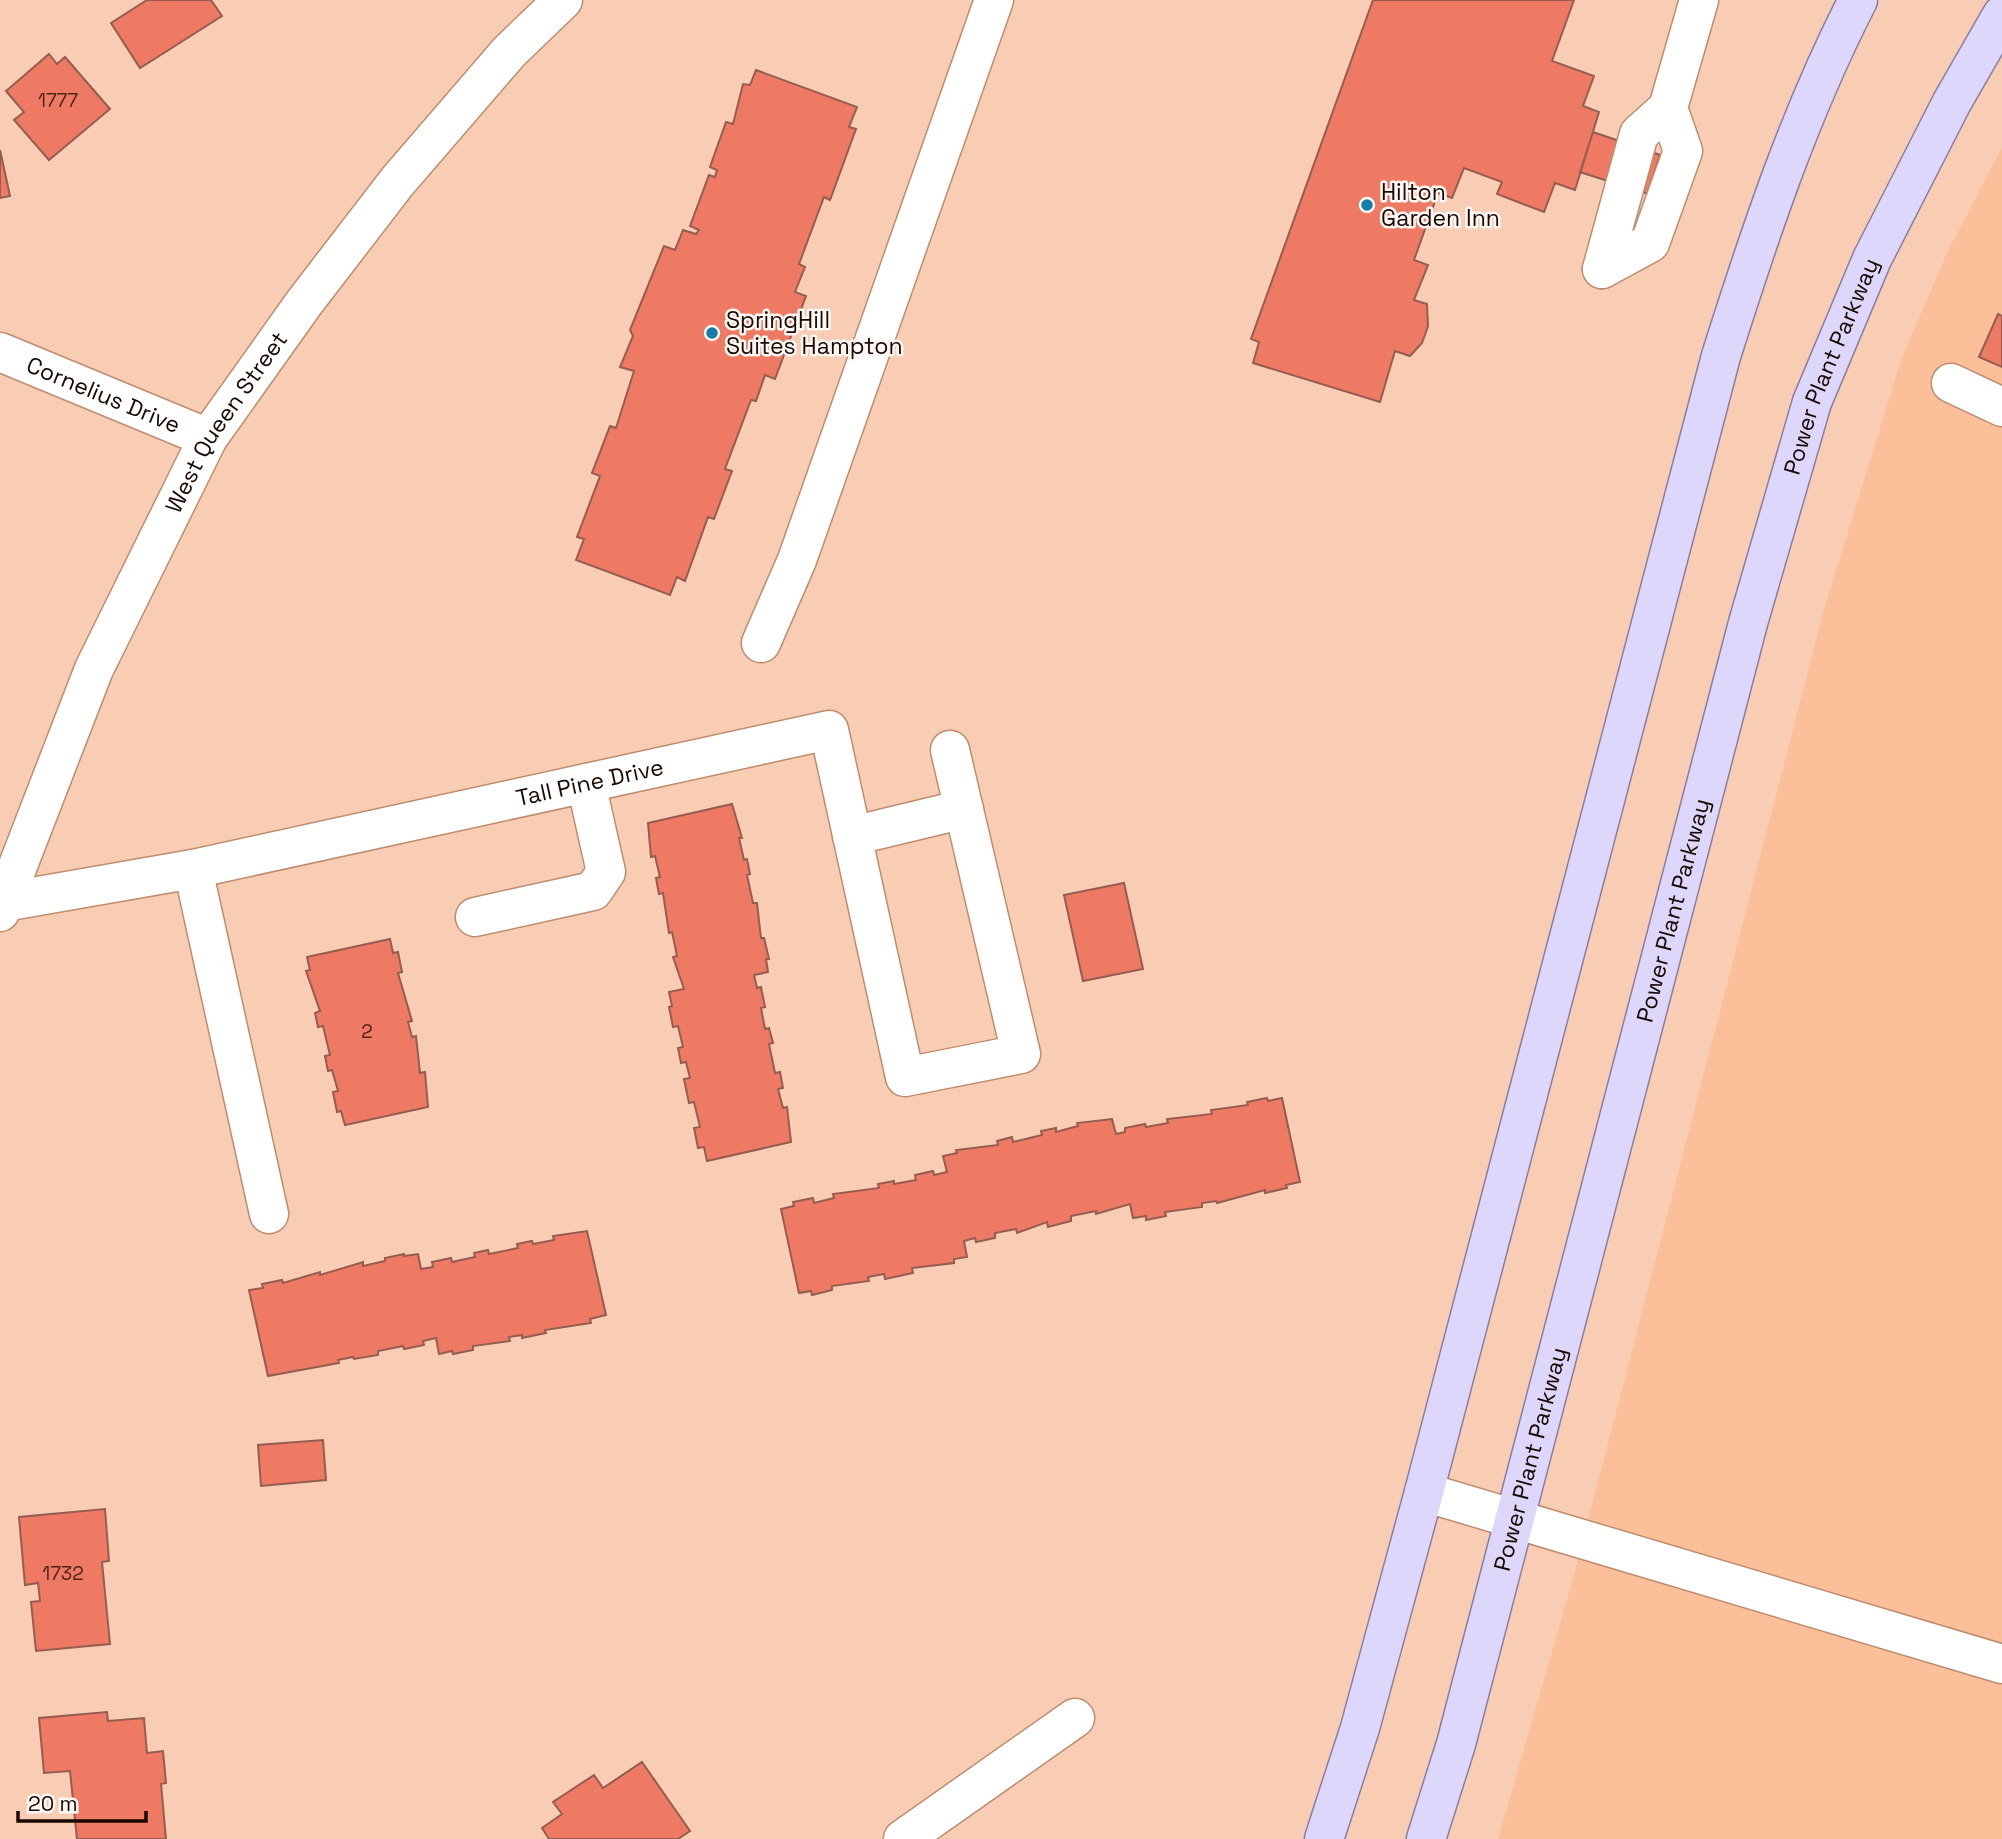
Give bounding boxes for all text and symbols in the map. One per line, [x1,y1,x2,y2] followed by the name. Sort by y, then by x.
[38,88,78,113] house number: 1777
[1381,177,1500,233] place label: Hilton Garden Inn
[1359,197,1375,213] marker: Hilton Garden Inn
[1777,253,1886,478] street label: Power Plant Parkway
[726,305,903,361] place label: SpringHill Suites Hampton
[704,325,720,341] marker: SpringHill Suites Hampton
[158,326,294,518] street label: West Queen Street
[22,350,185,440] street label: Cornelius Drive
[513,752,666,813] street label: Tall Pine Drive
[1630,795,1717,1025] street label: Power Plant Parkway
[361,1019,373,1044] house number: 2
[1487,1344,1574,1574] street label: Power Plant Parkway
[42,1561,84,1586] house number: 1732
[18,1780,145,1824] scale bar
[28,1790,78,1817] text: 20 m

